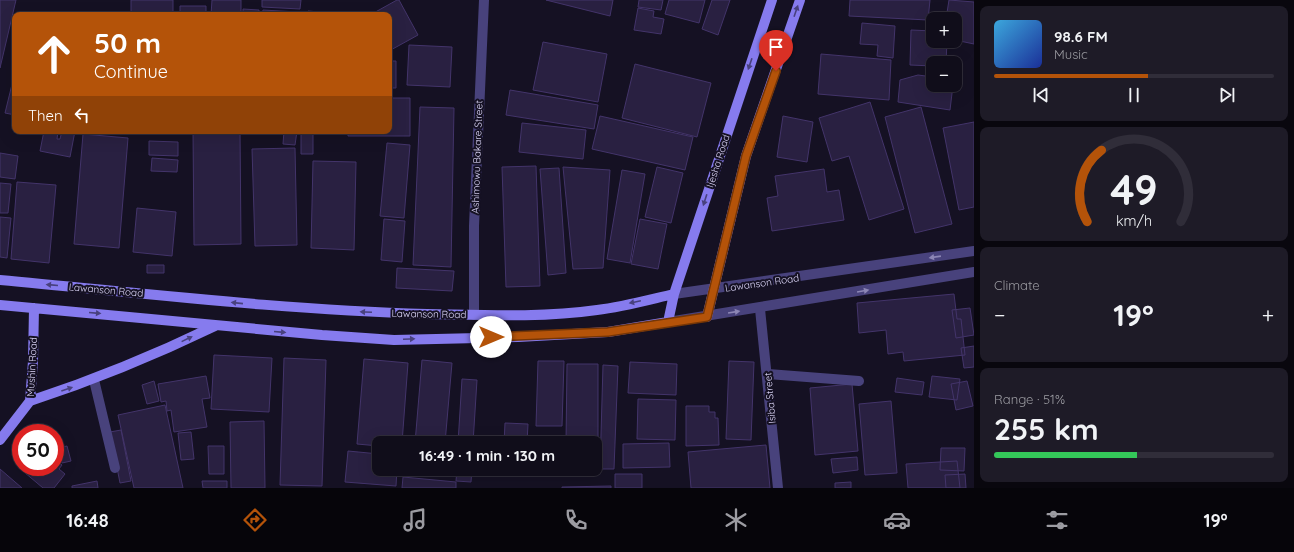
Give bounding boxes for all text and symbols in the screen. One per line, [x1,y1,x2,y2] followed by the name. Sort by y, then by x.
[794,5,800,17] one-way arrow
[926,12,962,92] map controls
[926,12,962,48] button: +
[94,25,161,60] text: 50 m
[1054,27,1108,46] text: 98.6 FM
[28,28,80,80] icon: ahead
[759,30,793,71] pin
[765,36,787,58] icon: arrive
[1054,46,1088,62] text: Music
[926,56,962,92] button: −
[747,58,753,70] one-way arrow
[94,60,168,83] text: Continue
[1030,84,1052,106] icon: previous
[1123,84,1145,106] icon: pause
[1216,84,1238,106] icon: next
[469,100,485,214] street label: Ashimowu Bakare Street
[71,104,93,126] icon: left
[28,106,63,125] text: Then
[703,133,733,189] street label: Ijesha Road
[1110,163,1158,215] text: 49
[702,195,708,207] one-way arrow
[1116,211,1152,229] text: km/h
[929,254,941,260] one-way arrow
[724,271,800,295] street label: Lawanson Road
[994,277,1040,293] text: Climate
[68,280,144,300] street label: Lawanson Road
[46,281,58,288] one-way arrow
[857,288,869,294] one-way arrow
[1113,296,1154,334] text: 19°
[231,299,243,306] one-way arrow
[629,300,642,306] one-way arrow
[994,301,1005,329] text: −
[1262,301,1274,329] text: +
[392,307,466,321] street label: Lawanson Road
[360,308,372,315] one-way arrow
[728,309,740,315] one-way arrow
[89,310,101,316] one-way arrow
[470,316,512,358] position arrow
[274,328,286,335] one-way arrow
[182,336,193,342] one-way arrow
[403,336,416,342] one-way arrow
[24,337,40,397] street label: Mushin Road
[761,371,779,424] street label: Isiba Street
[62,385,74,391] one-way arrow
[994,391,1065,407] text: Range · 51%
[994,410,1099,448] text: 255 km
[12,424,64,476] speed limit sign: 50
[419,446,555,465] text: 16:49 · 1 min · 130 m
[241,506,269,534] icon: directions
[401,506,429,534] icon: music
[562,506,590,534] icon: phone
[722,506,750,534] icon: climate
[883,506,911,534] icon: car
[1043,506,1071,534] icon: filters
[66,509,109,532] text: 16:48
[1203,509,1228,532] text: 19°

